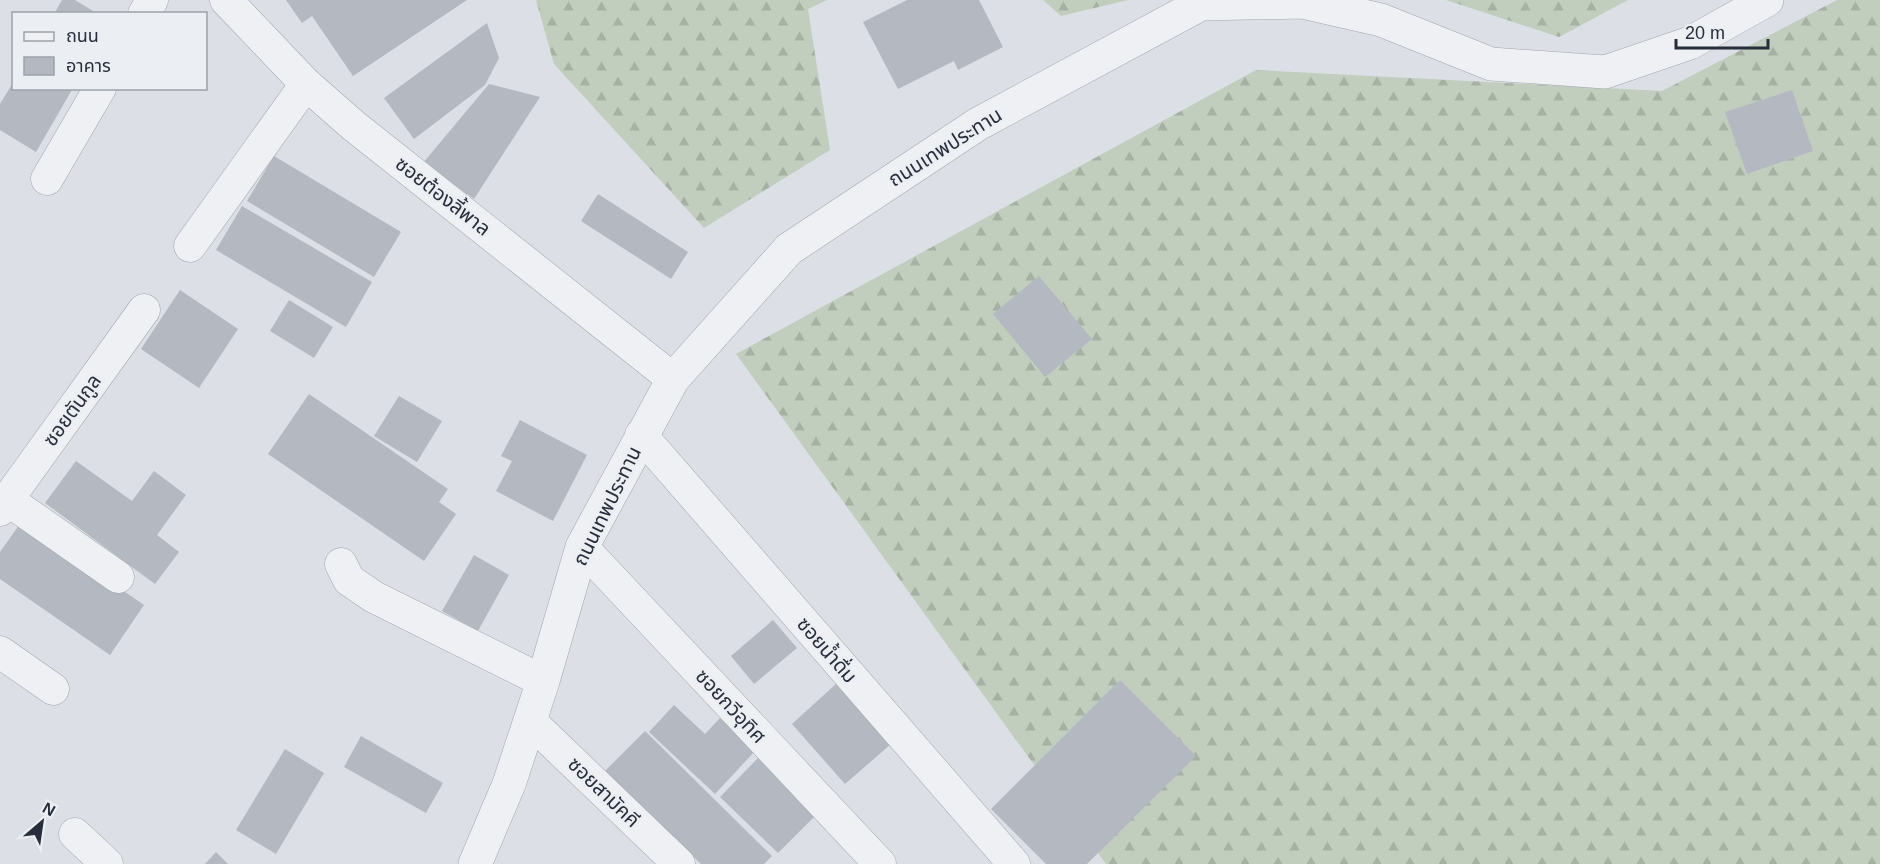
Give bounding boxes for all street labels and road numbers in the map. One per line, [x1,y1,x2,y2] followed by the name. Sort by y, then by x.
[884,103,1006,191] street label: ถนนเทพประทาน
[391,150,497,240] street label: ซอยต้องลี้พาล
[39,370,107,451] street label: ซอยตันกูล
[569,443,645,569] street label: ถนนเทพประทาน
[793,611,864,687] street label: ซอยน้ำดื่ม
[691,665,771,748] street label: ซอยกวีอุทิศ
[564,753,644,831] street label: ซอยสามัคคี

